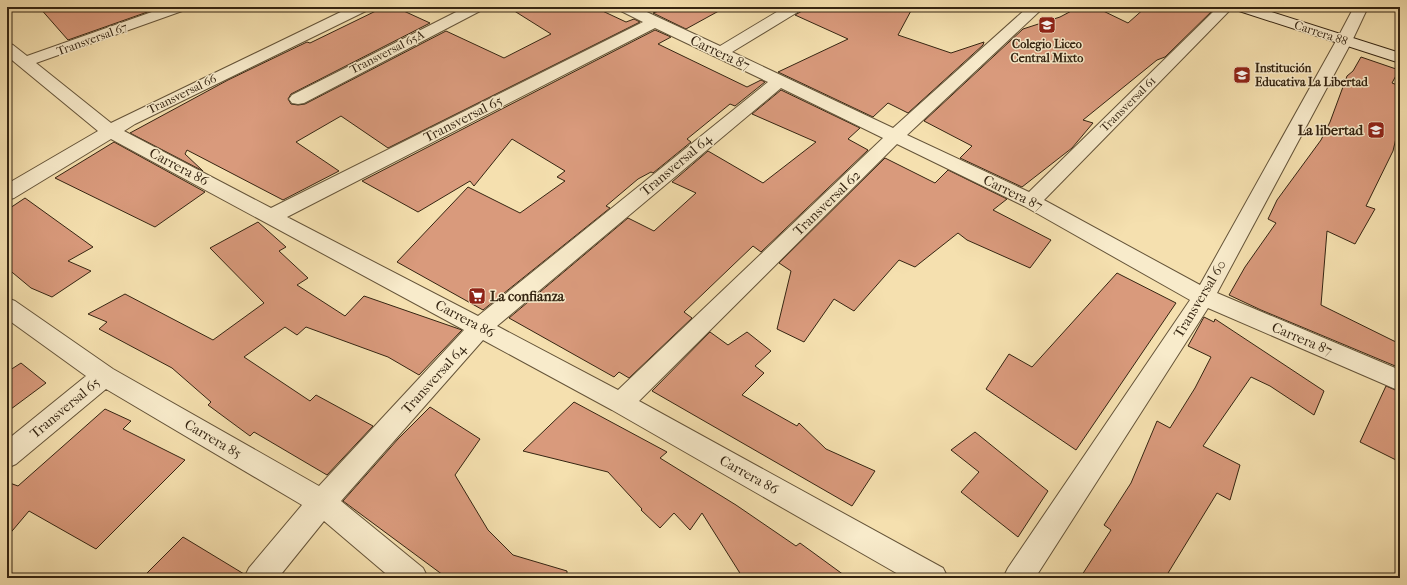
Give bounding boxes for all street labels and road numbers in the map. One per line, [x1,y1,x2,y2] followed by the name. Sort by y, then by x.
[1293,18,1349,48] street label: Carrera 88
[55,20,129,58] street label: Transversal 67
[348,27,427,77] street label: Transversal 65A
[687,32,753,74] street label: Carrera 87
[145,71,219,117] street label: Transversal 66
[1097,73,1159,135] street label: Transversal 61
[421,92,505,146] street label: Transversal 65
[637,130,716,200] street label: Transversal 64
[146,144,212,190] street label: Carrera 86
[790,167,864,239] street label: Transversal 62
[981,171,1046,215] street label: Carrera 87
[1170,257,1230,341] street label: Transversal 60
[432,296,498,342] street label: Carrera 86
[1269,319,1335,359] street label: Carrera 87
[398,340,470,417] street label: Transversal 64
[27,374,103,442] street label: Transversal 65
[181,416,245,462] street label: Carrera 85
[717,452,782,498] street label: Carrera 86

